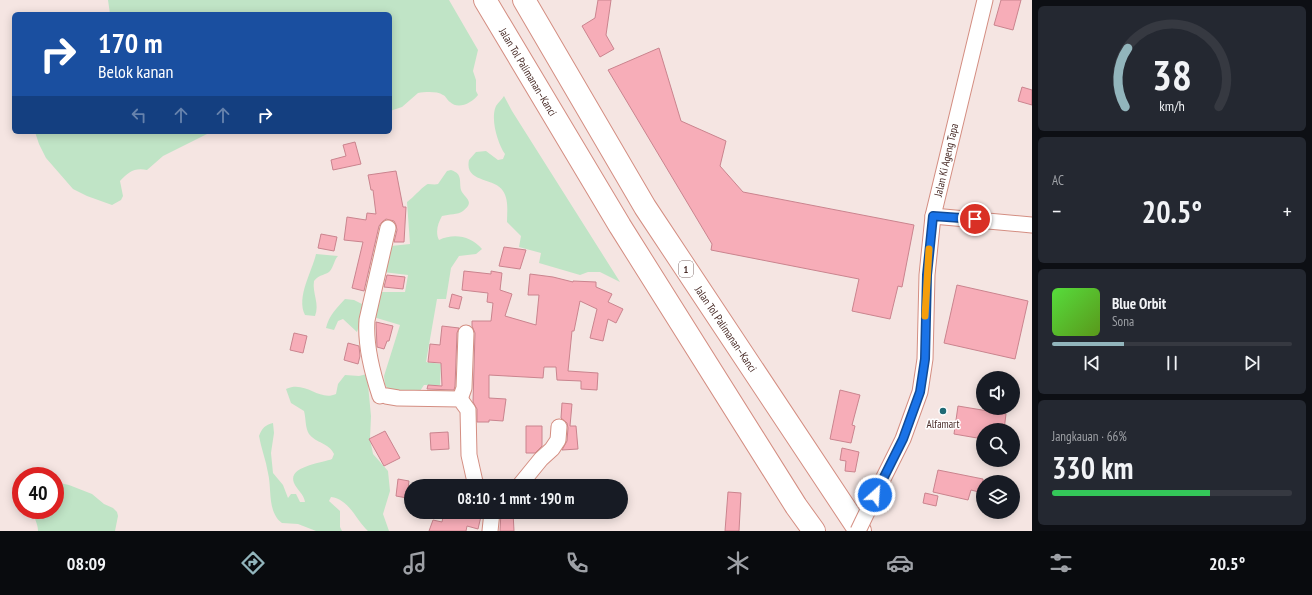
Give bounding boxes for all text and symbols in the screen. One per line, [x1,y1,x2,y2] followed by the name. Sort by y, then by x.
[98,24,162,61] text: 170 m
[496,24,560,119] street label: Jalan Tol Palimanan–Kanci
[32,28,84,80] icon: right
[1152,47,1192,100] text: 38
[98,60,173,83] text: Belok kanan
[1159,95,1185,114] text: km/h
[128,104,150,126] icon: left
[170,104,192,126] icon: ahead
[212,104,234,126] icon: ahead
[254,104,276,126] icon: right
[931,122,961,199] street label: Jalan Ki Ageng Tapa
[1052,172,1064,189] text: AC
[1142,192,1202,231] text: 20.5°
[1052,197,1061,225] text: −
[1283,197,1292,225] text: +
[958,202,992,236] pin
[964,208,986,230] icon: arrive
[679,261,693,277] road number: 1
[692,283,760,375] street label: Jalan Tol Palimanan–Kanci
[1112,294,1166,313] text: Blue Orbit
[1112,313,1134,330] text: Sona
[1081,352,1103,374] icon: previous
[1161,352,1183,374] icon: pause
[1241,352,1263,374] icon: next
[976,371,1020,519] map controls
[976,371,1020,415] button: sound
[938,406,948,416] marker: Alfamart
[927,417,959,431] place label: Alfamart
[976,423,1020,467] button: search
[1052,428,1127,445] text: Jangkauan · 66%
[1052,448,1133,487] text: 330 km
[12,467,64,519] speed limit sign: 40
[854,474,896,516] position arrow
[976,475,1020,519] button: layers
[458,489,574,508] text: 08:10 · 1 mnt · 190 m
[239,549,267,577] icon: directions
[401,549,429,577] icon: music
[563,549,591,577] icon: phone
[724,549,752,577] icon: climate
[886,549,914,577] icon: car
[1047,549,1075,577] icon: filters
[67,552,106,575] text: 08:09
[1209,552,1245,575] text: 20.5°

